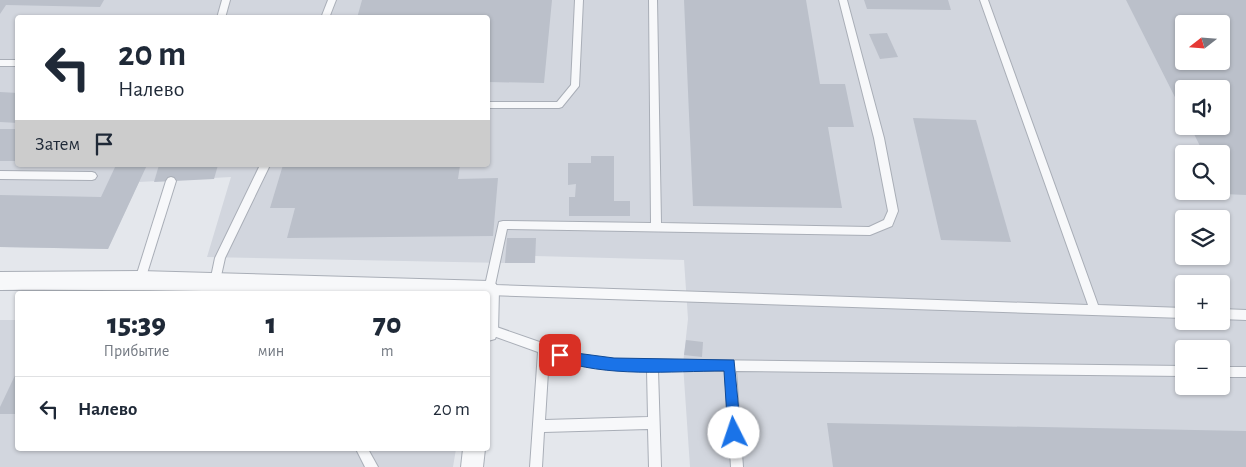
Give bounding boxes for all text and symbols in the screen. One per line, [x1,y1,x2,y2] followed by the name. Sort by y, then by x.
[1175,15,1230,70] north arrow
[1175,15,1230,395] map controls
[35,35,100,100] icon: left
[118,37,186,72] text: 20 m
[118,78,184,100] text: Налево
[1175,80,1230,135] button: sound
[90,130,118,158] icon: arrive
[35,135,80,154] text: Затем
[1175,145,1230,200] button: search
[1175,210,1230,265] button: layers
[1175,275,1230,330] button: +
[107,309,166,339] text: 15:39
[266,309,277,339] text: 1
[373,309,402,339] text: 70
[539,334,581,376] pin
[1175,340,1230,395] button: −
[546,341,574,369] icon: arrive
[103,343,169,359] text: Прибытие
[258,343,284,359] text: мин
[381,343,394,359] text: m
[35,395,63,423] icon: left
[78,400,137,419] text: Налево
[433,400,470,419] text: 20 m
[707,406,759,458] position arrow

